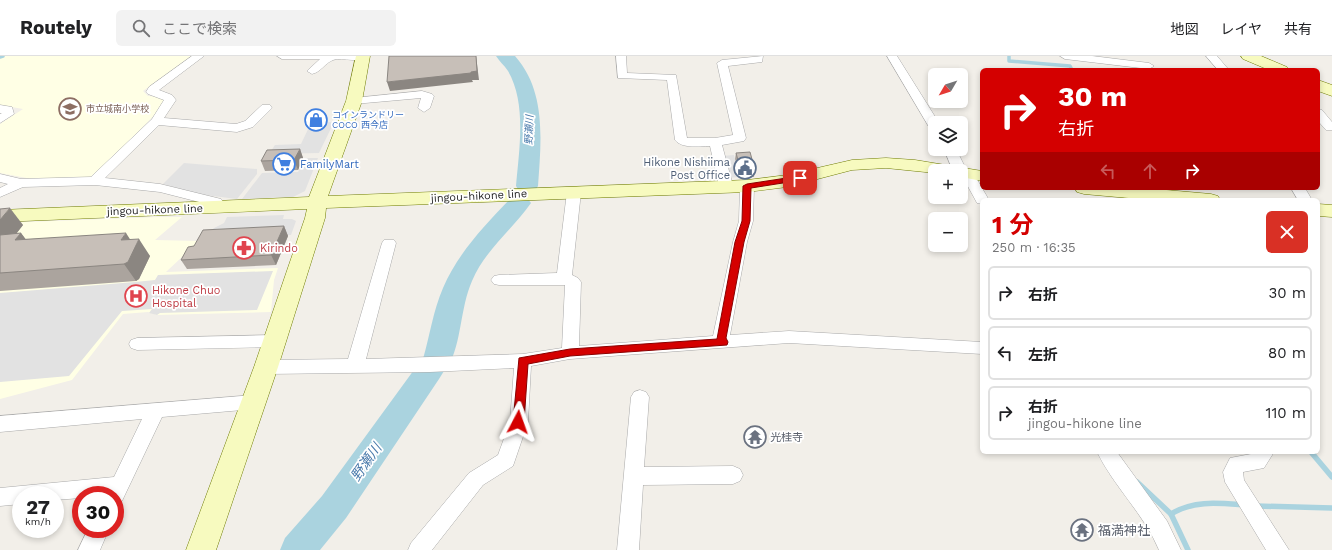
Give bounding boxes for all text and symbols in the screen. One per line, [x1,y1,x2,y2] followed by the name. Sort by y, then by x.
[116,10,396,46] search box
[20,16,92,39] text: Routely
[130,17,152,39] icon: search
[162,20,237,38] text: ここで検索
[1170,21,1198,37] text: 地図
[1220,21,1262,37] text: レイヤ
[1284,21,1312,37] text: 共有
[928,68,968,108] north arrow
[928,68,968,252] map controls
[1058,80,1127,113] text: 30 m
[992,84,1044,136] icon: right
[57,96,83,122] school or university icon: 市立城南小学校
[86,104,149,114] place label: 市立城南小学校
[303,107,329,133] shop icon: コインランドリー COCO 西今店
[332,110,404,130] place label: コインランドリー COCO 西今店
[523,114,535,145] water label: 野瀬川
[928,116,968,156] button: layers
[1058,118,1094,139] text: 右折
[271,151,297,177] supermarket icon: FamilyMart
[732,155,758,181] public building icon: Hikone Nishiima Post Office
[643,156,730,182] place label: Hikone Nishiima Post Office
[300,158,359,171] place label: FamilyMart
[1097,160,1119,182] icon: left
[1139,160,1161,182] icon: ahead
[1181,160,1203,182] icon: right
[783,161,817,195] pin
[928,164,968,204] button: +
[789,167,811,189] icon: arrive
[430,187,527,205] street label: jingou-hikone line
[106,202,203,218] street label: jingou-hikone line
[992,211,1033,239] text: 1 分
[1266,211,1308,253] button: close
[928,212,968,252] button: −
[231,235,257,261] pharmacy icon: Kirindo
[992,240,1076,255] text: 250 m · 16:35
[260,242,298,255] place label: Kirindo
[994,282,1016,304] icon: right
[123,283,149,309] hospital icon: Hikone Chuo Hospital
[152,284,220,310] place label: Hikone Chuo Hospital
[1269,284,1306,302] text: 30 m
[1028,286,1058,304] text: 右折
[994,342,1016,364] icon: left
[1268,344,1306,362] text: 80 m
[1028,346,1058,364] text: 左折
[1028,398,1058,416] text: 右折
[497,401,539,443] position arrow
[994,402,1016,424] icon: right
[1266,404,1306,422] text: 110 m
[1028,416,1142,431] text: jingou-hikone line
[742,424,768,450] temple icon: 光桂寺
[770,431,803,444] place label: 光桂寺
[347,439,386,484] water label: 野瀬川
[72,486,124,538] speed limit sign: 30
[26,495,50,519] text: 27
[25,516,51,527] text: km/h
[1069,517,1095,543] temple icon: 福満神社
[1098,523,1150,538] place label: 福満神社

